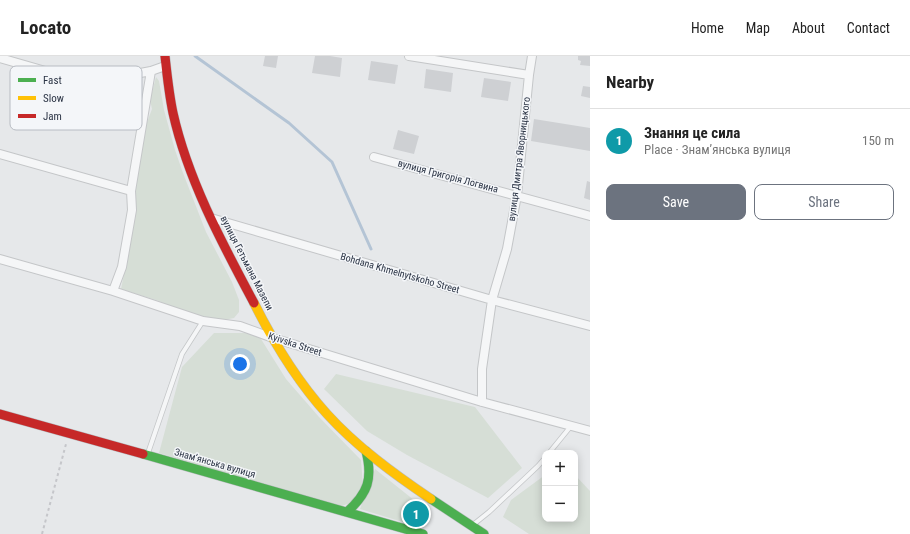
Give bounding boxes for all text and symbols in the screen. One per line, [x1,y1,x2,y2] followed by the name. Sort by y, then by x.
[20,16,71,39] text: Locato
[691,20,724,36] text: Home
[746,20,770,36] text: Map
[792,20,825,36] text: About
[847,20,890,36] text: Contact
[10,66,142,130] legend
[606,72,654,92] text: Nearby
[43,74,62,87] text: Fast
[43,92,64,105] text: Slow
[506,96,532,222] street label: вулиця Дмитра Яворницького
[43,110,62,123] text: Jam
[644,124,740,142] text: Знання це сила
[616,133,622,148] text: 1
[862,133,894,148] text: 150 m
[644,142,791,157] text: Place · Знамʼянська вулиця
[397,157,500,195] street label: вулиця Григорія Логвина
[606,184,746,220] button: Save
[754,184,894,220] button: Share
[218,214,276,312] street label: вулиця Гетьмана Мазепи
[339,251,461,295] street label: Bohdana Khmelnytskoho Street
[267,330,323,358] street label: Kyivska Street
[230,354,250,374] your location
[173,446,257,480] street label: Знамʼянська вулиця
[542,450,578,522] map controls
[542,450,578,486] button: +
[542,486,578,522] button: −
[403,499,429,529] pin: 1

